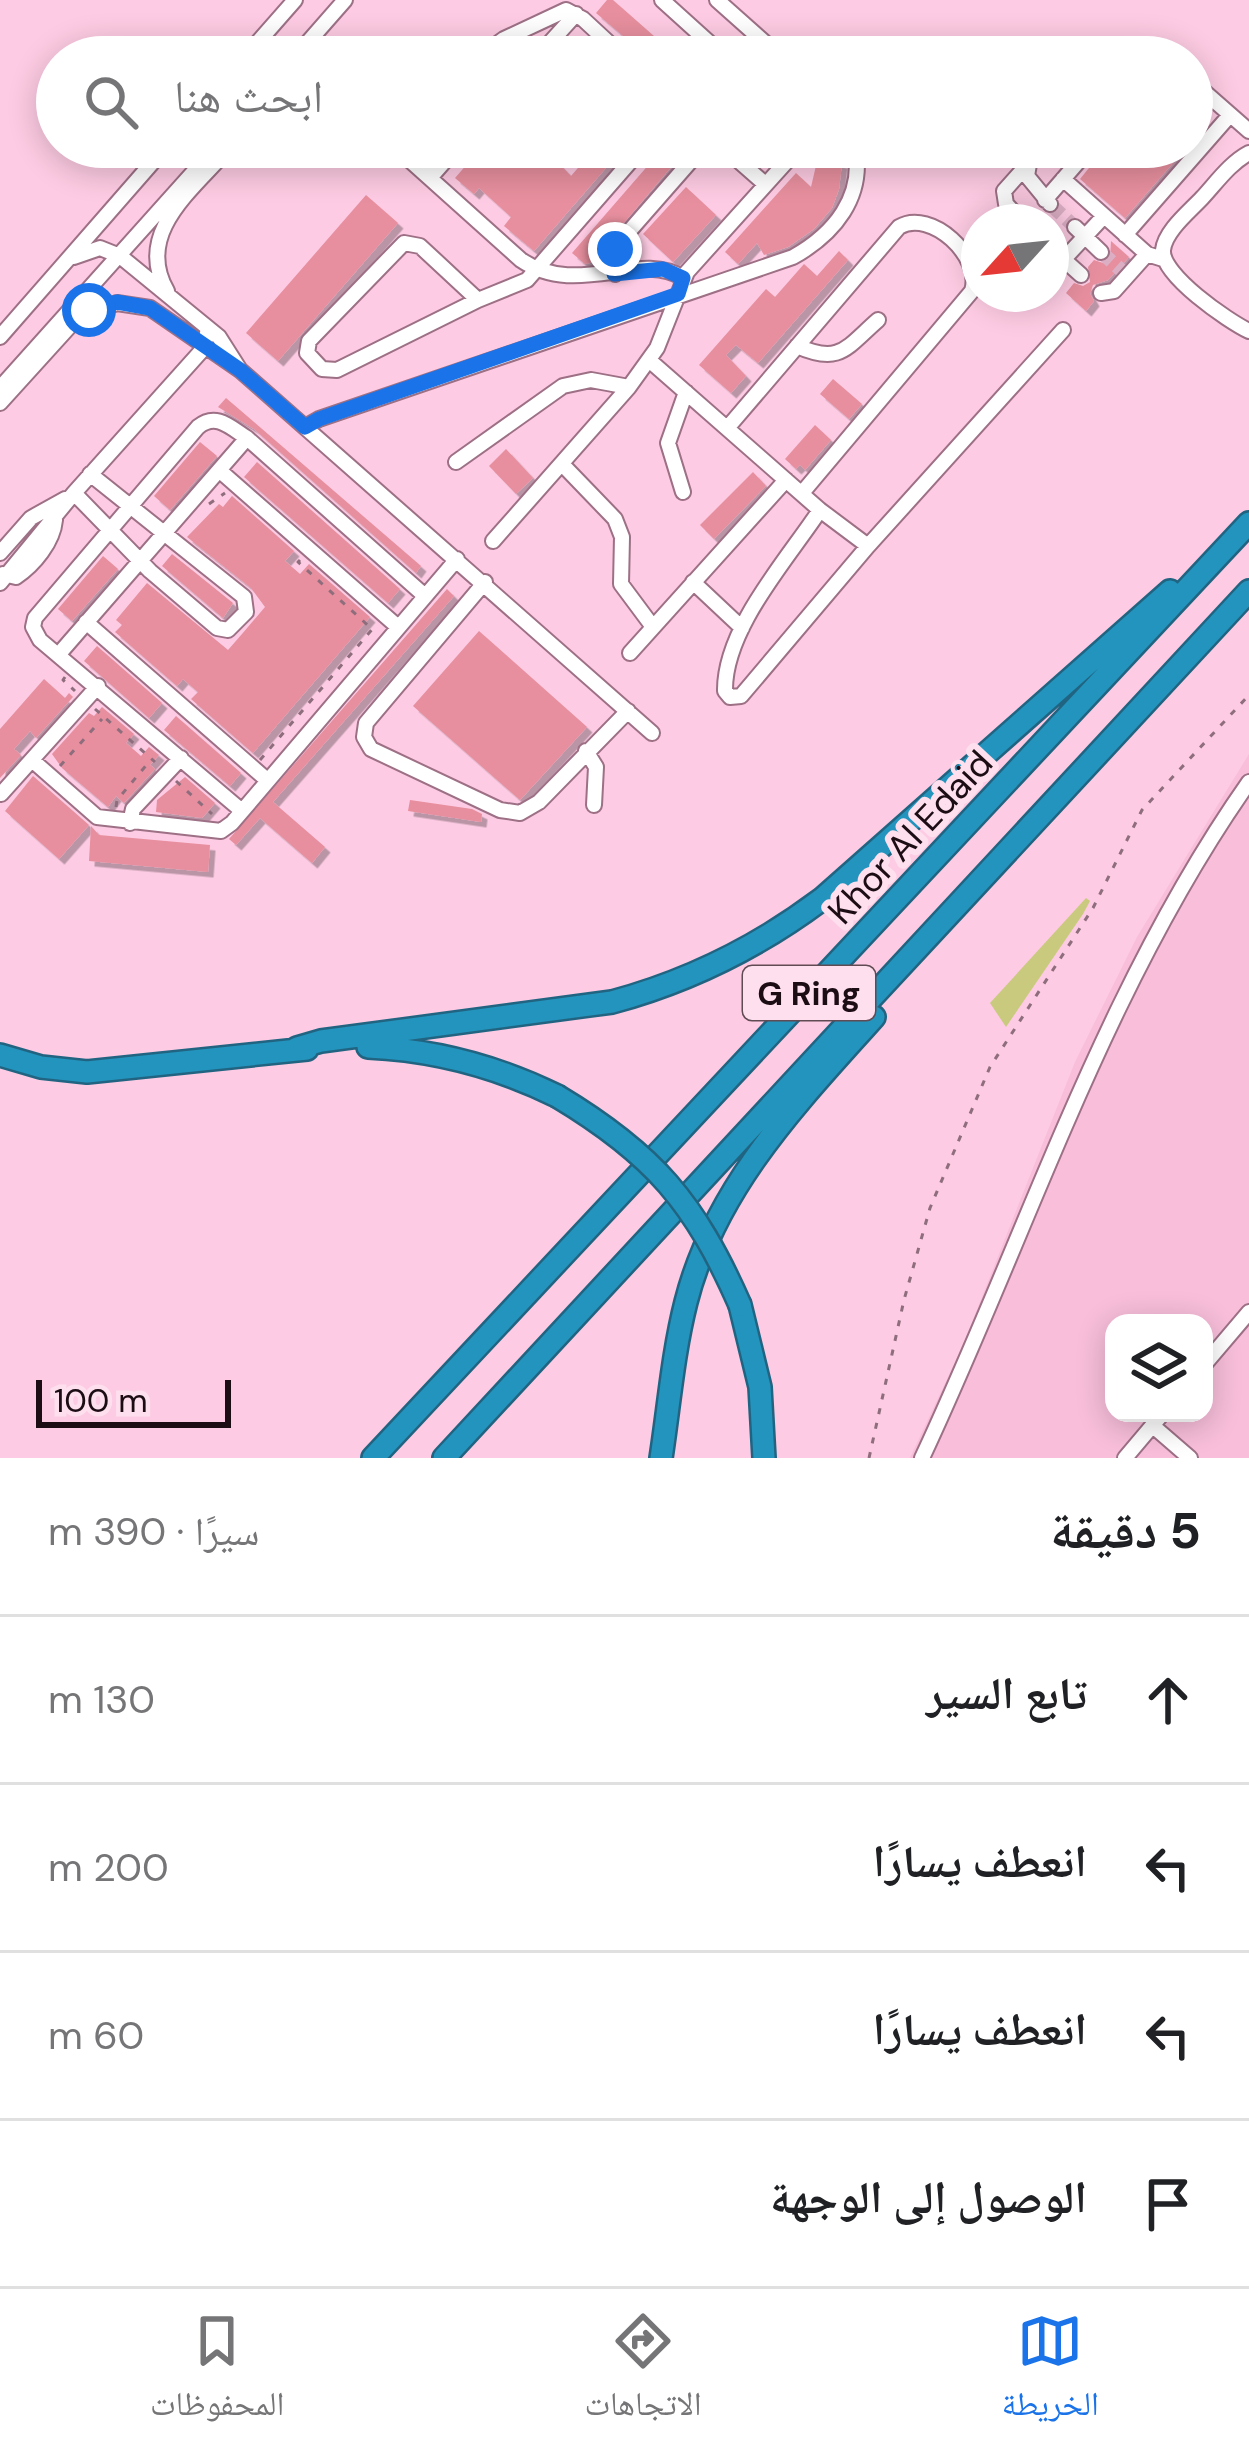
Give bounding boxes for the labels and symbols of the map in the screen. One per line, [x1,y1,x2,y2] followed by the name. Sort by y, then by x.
[961,204,1069,312] north arrow
[588,222,642,276] route end
[62,283,116,337] route start
[817,740,1003,934] street label: Khor Al Edaid
[743,966,875,1020] road number: G Ring
[36,1374,231,1427] scale bar

